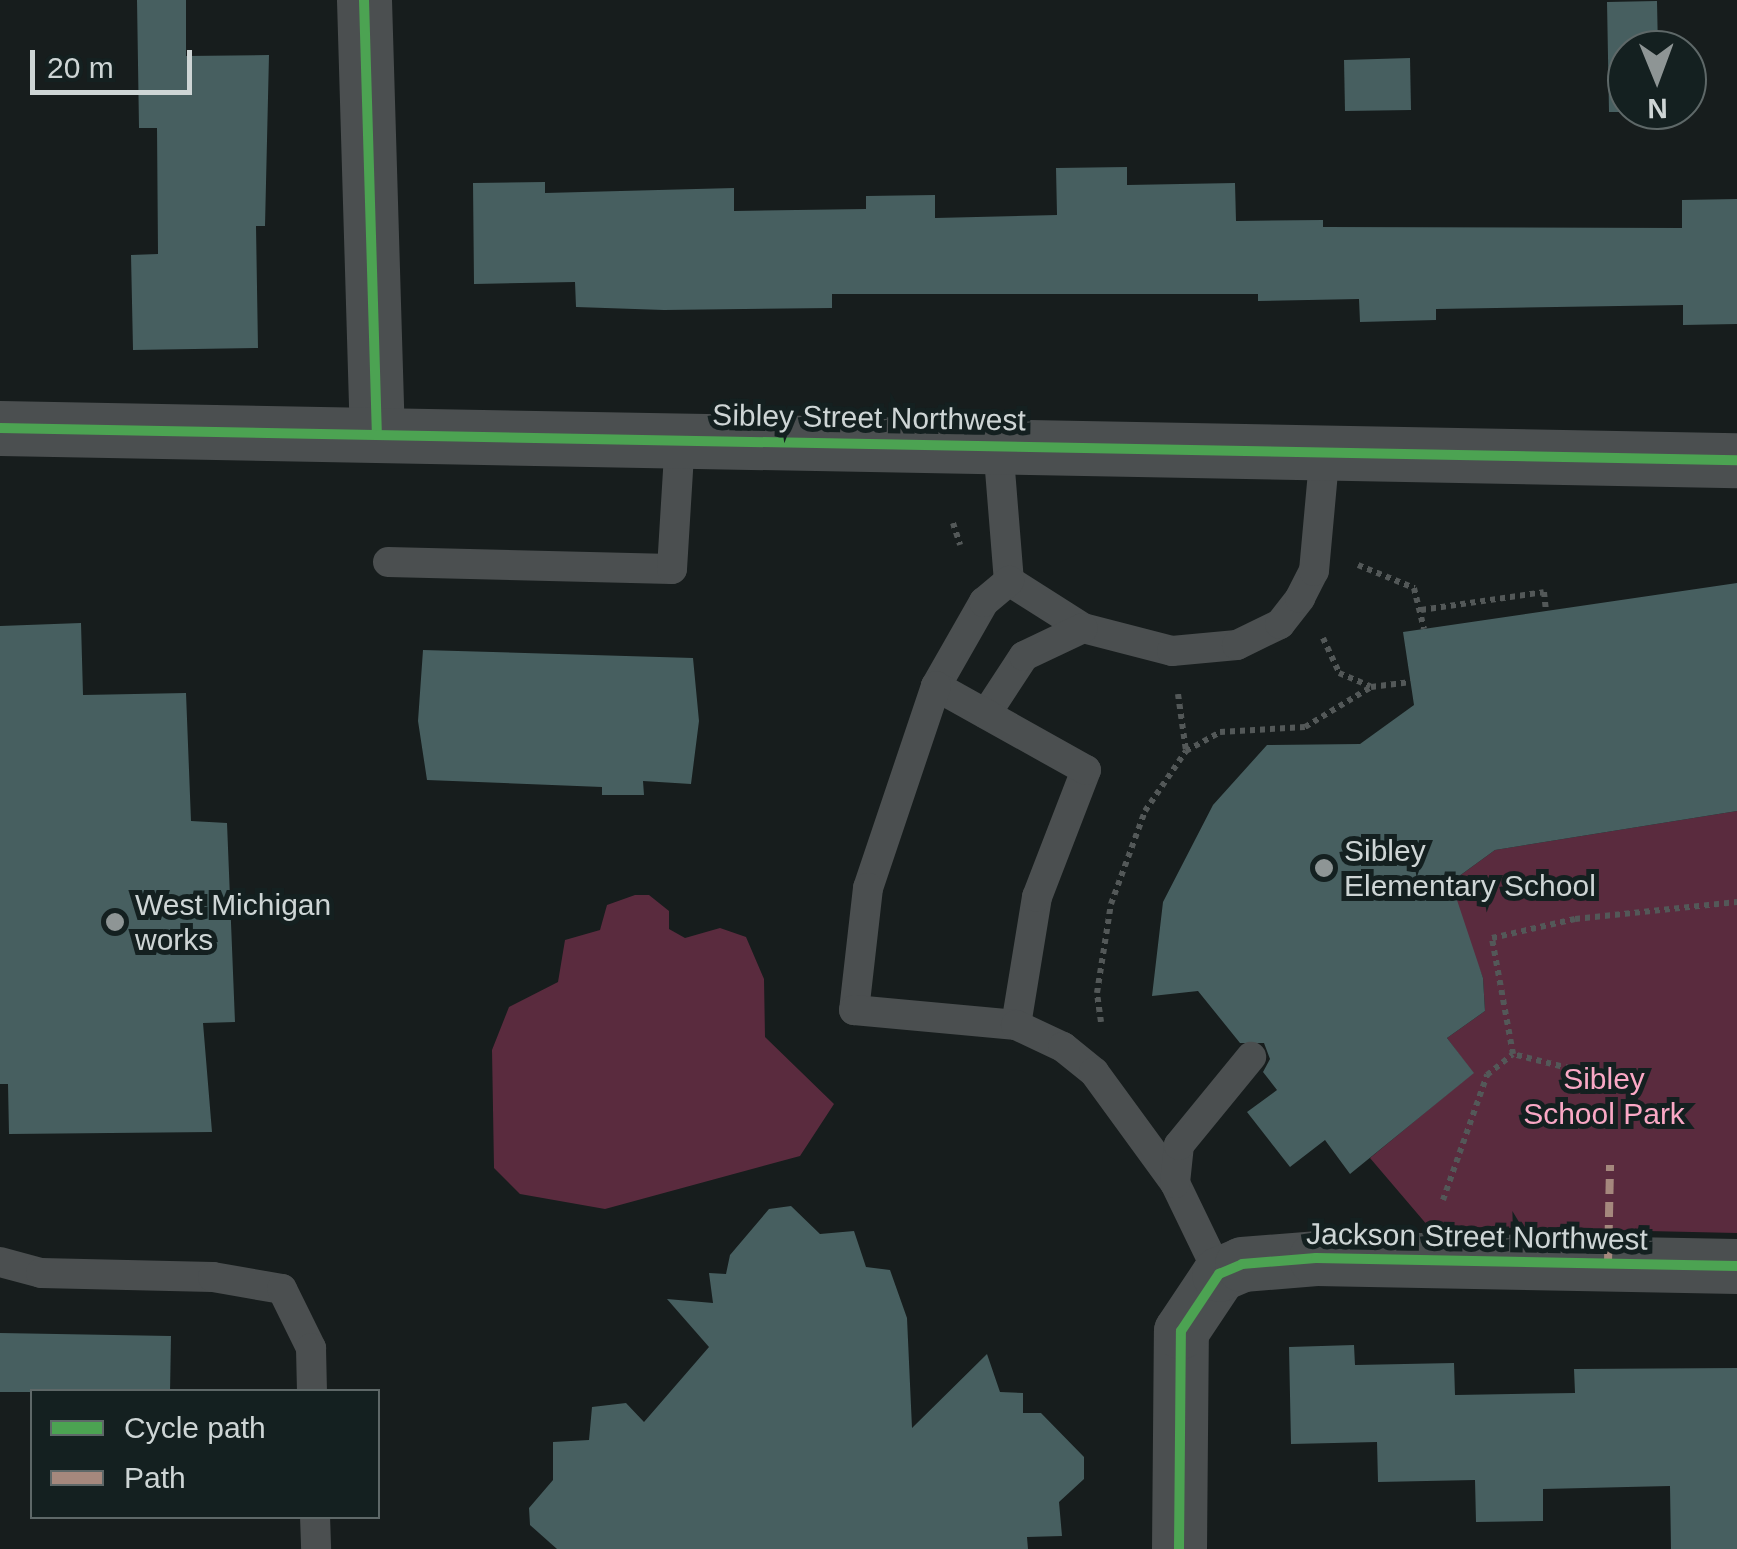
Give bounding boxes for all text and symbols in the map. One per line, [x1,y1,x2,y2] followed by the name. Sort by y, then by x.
[35,30,198,92] scale bar
[1607,30,1707,130] north arrow
[47,51,114,84] text: 20 m
[1647,93,1668,124] text: N
[712,397,1026,439] street label: Sibley Street Northwest
[1344,833,1596,904] place label: Sibley Elementary School
[1313,857,1335,879] marker: Sibley Elementary School
[135,887,331,958] place label: West Michigan works
[104,911,126,933] marker: West Michigan works
[1523,1061,1685,1132] park label: Sibley School Park
[1306,1216,1648,1258] street label: Jackson Street Northwest
[30,1389,380,1519] legend
[124,1411,266,1444] text: Cycle path
[124,1461,186,1494] text: Path

